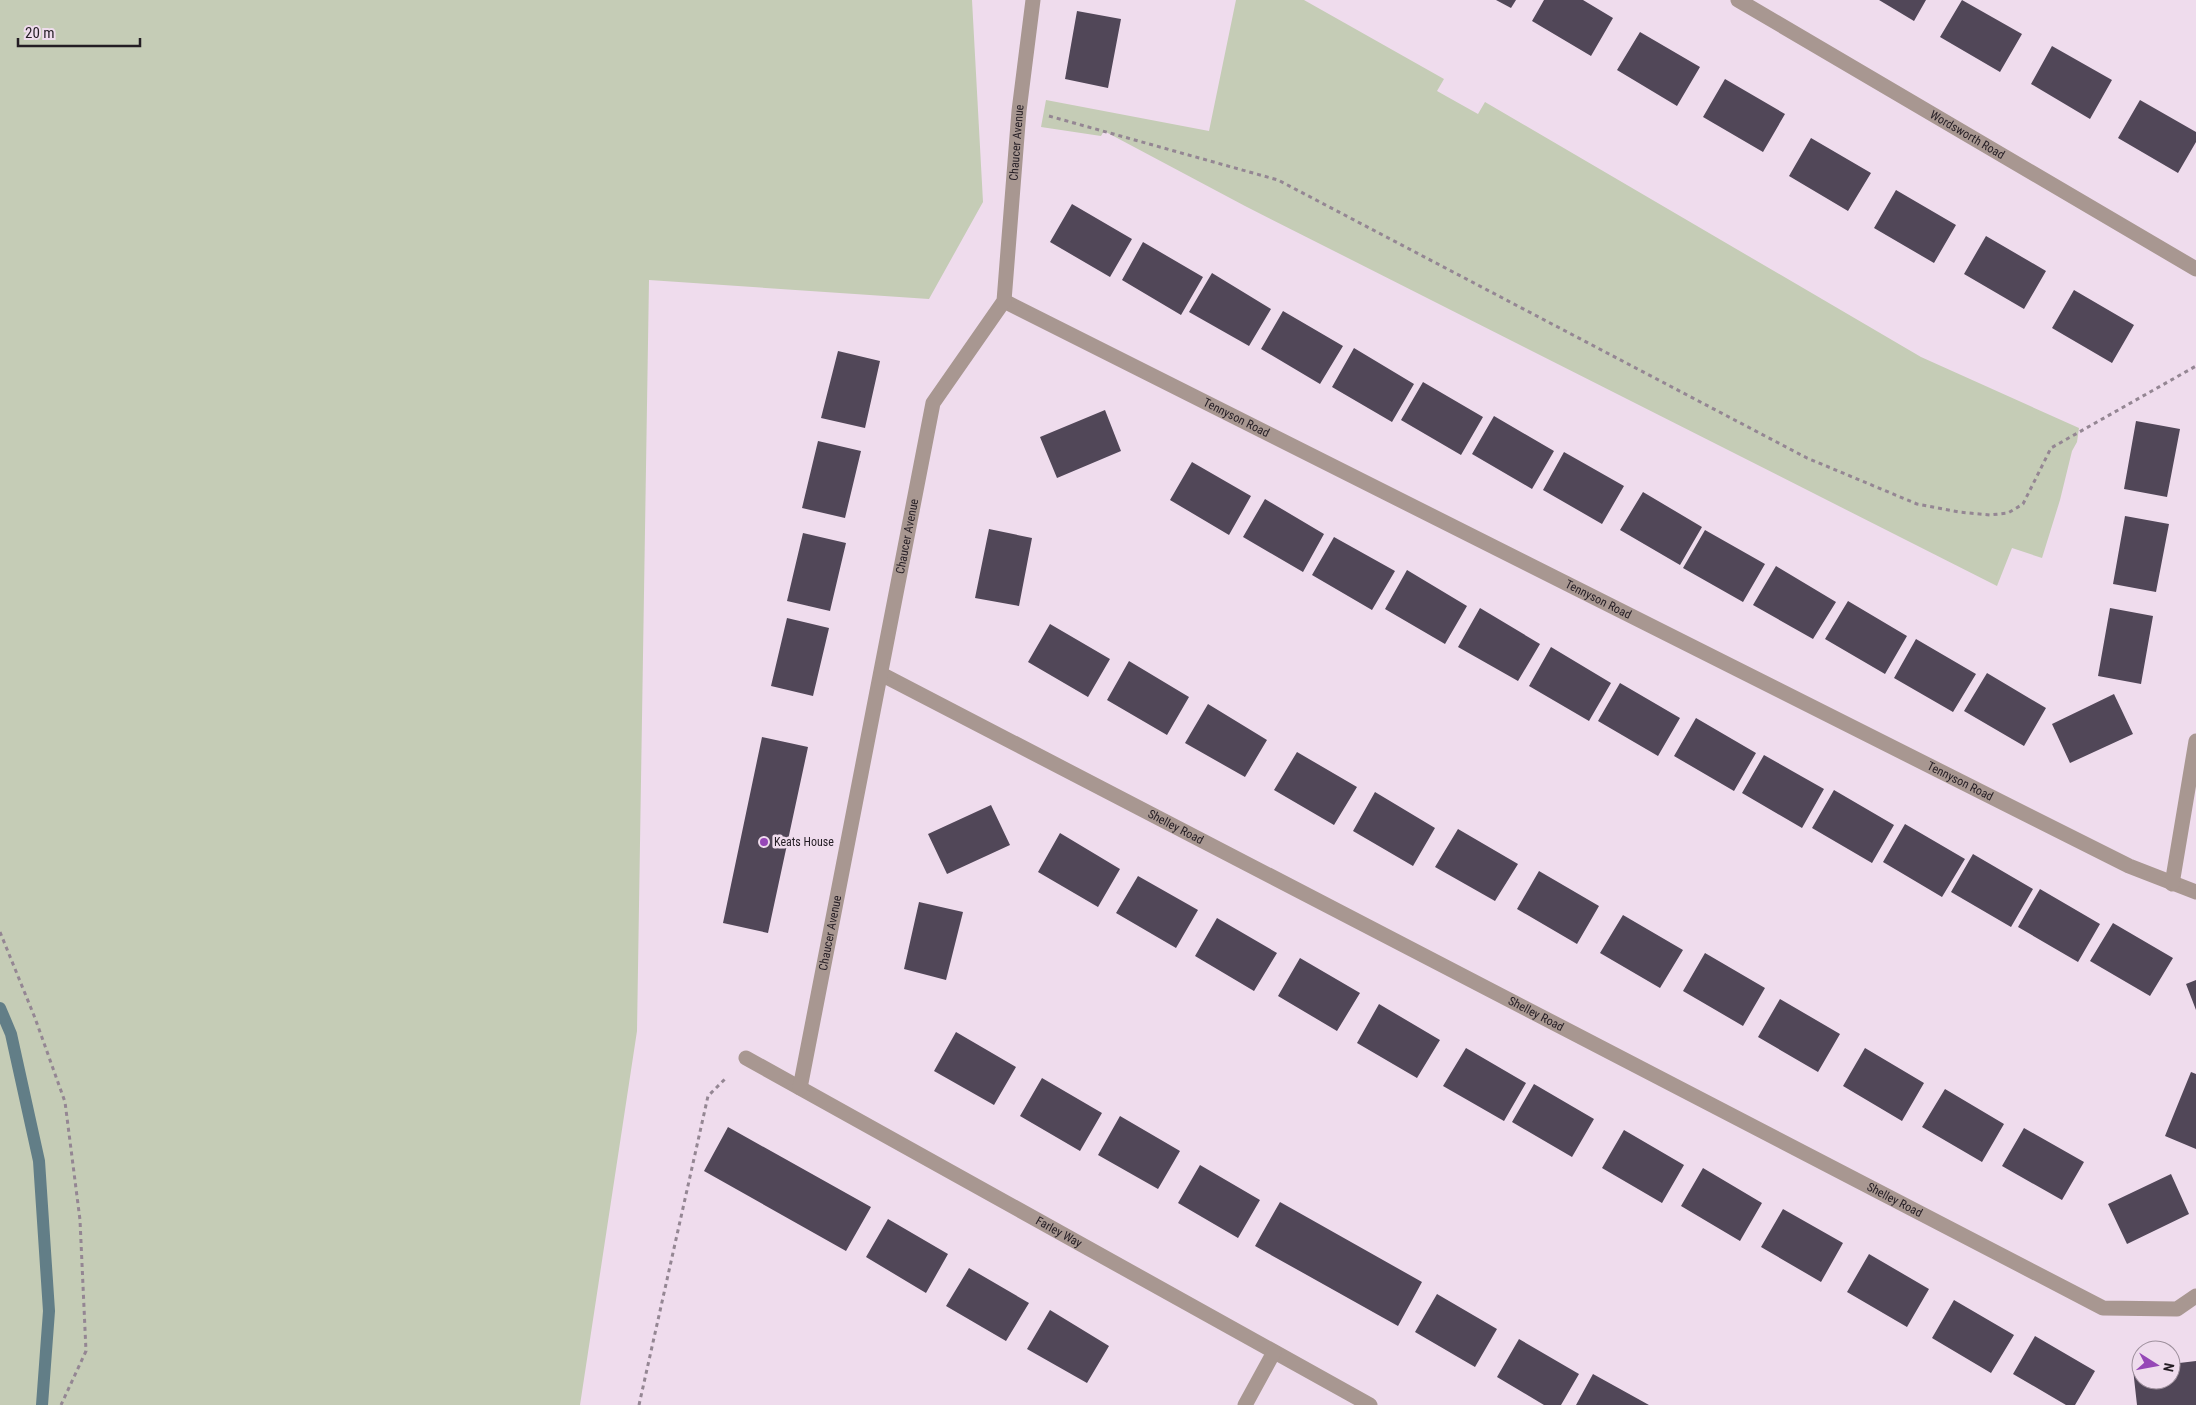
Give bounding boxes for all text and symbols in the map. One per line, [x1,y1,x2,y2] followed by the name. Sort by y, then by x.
[18,15,140,47] scale bar
[25,24,55,42] text: 20 m
[1007,103,1027,181] street label: Chaucer Avenue
[1928,107,2007,162] street label: Wordsworth Road
[1201,395,1272,440] street label: Tennyson Road
[893,497,921,575] street label: Chaucer Avenue
[1563,577,1634,622] street label: Tennyson Road
[1925,759,1996,804] street label: Tennyson Road
[1146,807,1206,847] street label: Shelley Road
[774,835,834,849] place label: Keats House
[758,836,770,848] marker: Keats House
[816,894,844,972] street label: Chaucer Avenue
[1506,994,1566,1034] street label: Shelley Road
[1865,1180,1925,1220] street label: Shelley Road
[1033,1214,1084,1250] street label: Farley Way
[2131,1340,2181,1390] north arrow
[2160,1362,2177,1373] text: N

